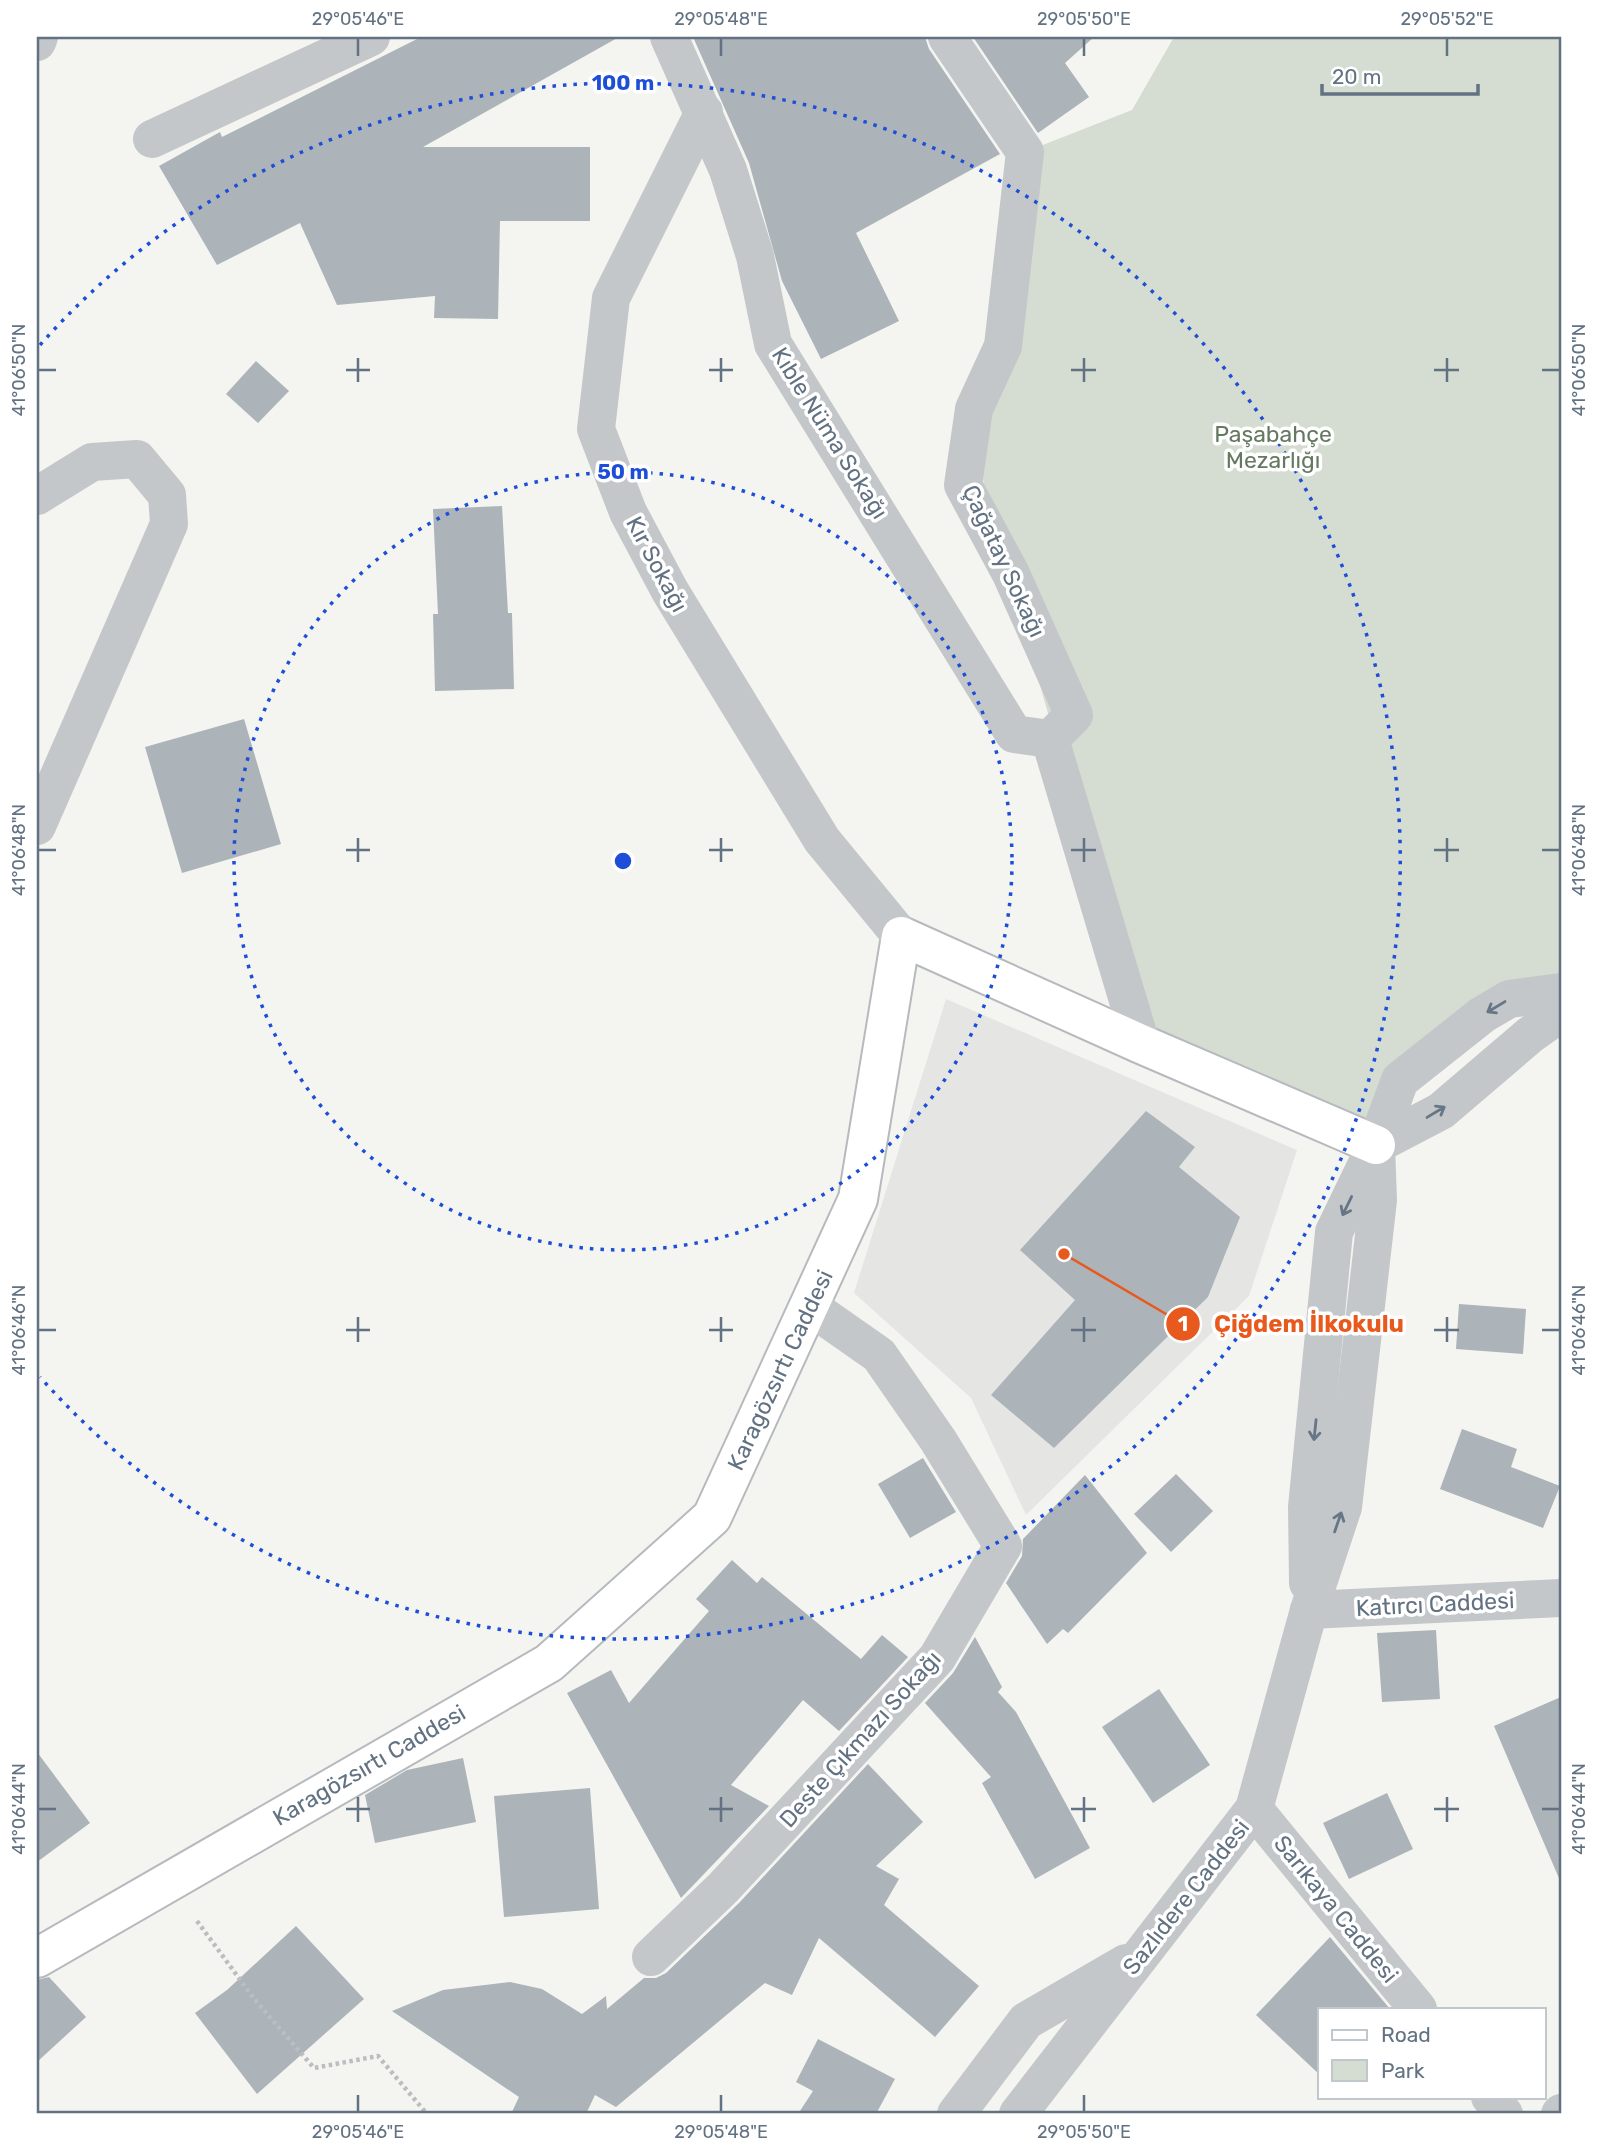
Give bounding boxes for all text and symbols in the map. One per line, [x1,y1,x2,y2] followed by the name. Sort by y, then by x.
[312,8,404,30] text: 29°05'46"E
[674,8,768,30] text: 29°05'48"E
[1037,8,1131,30] text: 29°05'50"E
[1400,8,1494,30] text: 29°05'52"E
[1322,52,1477,96] scale bar
[1332,64,1381,89] text: 20 m
[592,70,654,95] text: 100 m
[8,324,30,416] text: 41°06'50"N
[1568,324,1590,416] text: 41°06'50"N
[766,342,894,524] street label: Kıble Nüma Sokağı
[1214,420,1332,474] park label: Paşabahçe Mezarlığı
[597,459,649,484] text: 50 m
[957,480,1051,642] street label: Çağatay Sokağı
[620,511,694,617] street label: Kır Sokağı
[8,804,30,896] text: 41°06'48"N
[1568,804,1590,896] text: 41°06'48"N
[611,849,635,873] centre of rings
[1486,1000,1506,1014] one-way arrow
[1426,1105,1446,1119] one-way arrow
[1339,1195,1353,1216] one-way arrow
[721,1265,839,1475] street label: Karagözsırtı Caddesi
[8,1285,30,1375] text: 41°06'46"N
[1568,1285,1590,1375] text: 41°06'46"N
[1165,1301,1418,1346] callout: Çiğdem İlkokulu
[1214,1310,1404,1338] text: Çiğdem İlkokulu
[1178,1311,1188,1336] text: 1
[1308,1418,1321,1441] one-way arrow
[1333,1511,1346,1533] one-way arrow
[1355,1586,1515,1622] street label: Katırcı Caddesi
[773,1645,947,1833] street label: Deste Çıkmazı Sokağı
[268,1698,470,1832] street label: Karagözsırtı Caddesi
[8,1763,30,1855] text: 41°06'44"N
[1568,1763,1590,1855] text: 41°06'44"N
[1117,1814,1255,1980] street label: Sazlıdere Caddesi
[1268,1830,1404,1988] street label: Sarıkaya Caddesi
[1318,2008,1546,2098] legend
[1381,2022,1431,2047] text: Road
[1381,2058,1425,2083] text: Park
[312,2121,404,2143] text: 29°05'46"E
[674,2121,768,2143] text: 29°05'48"E
[1037,2121,1131,2143] text: 29°05'50"E

